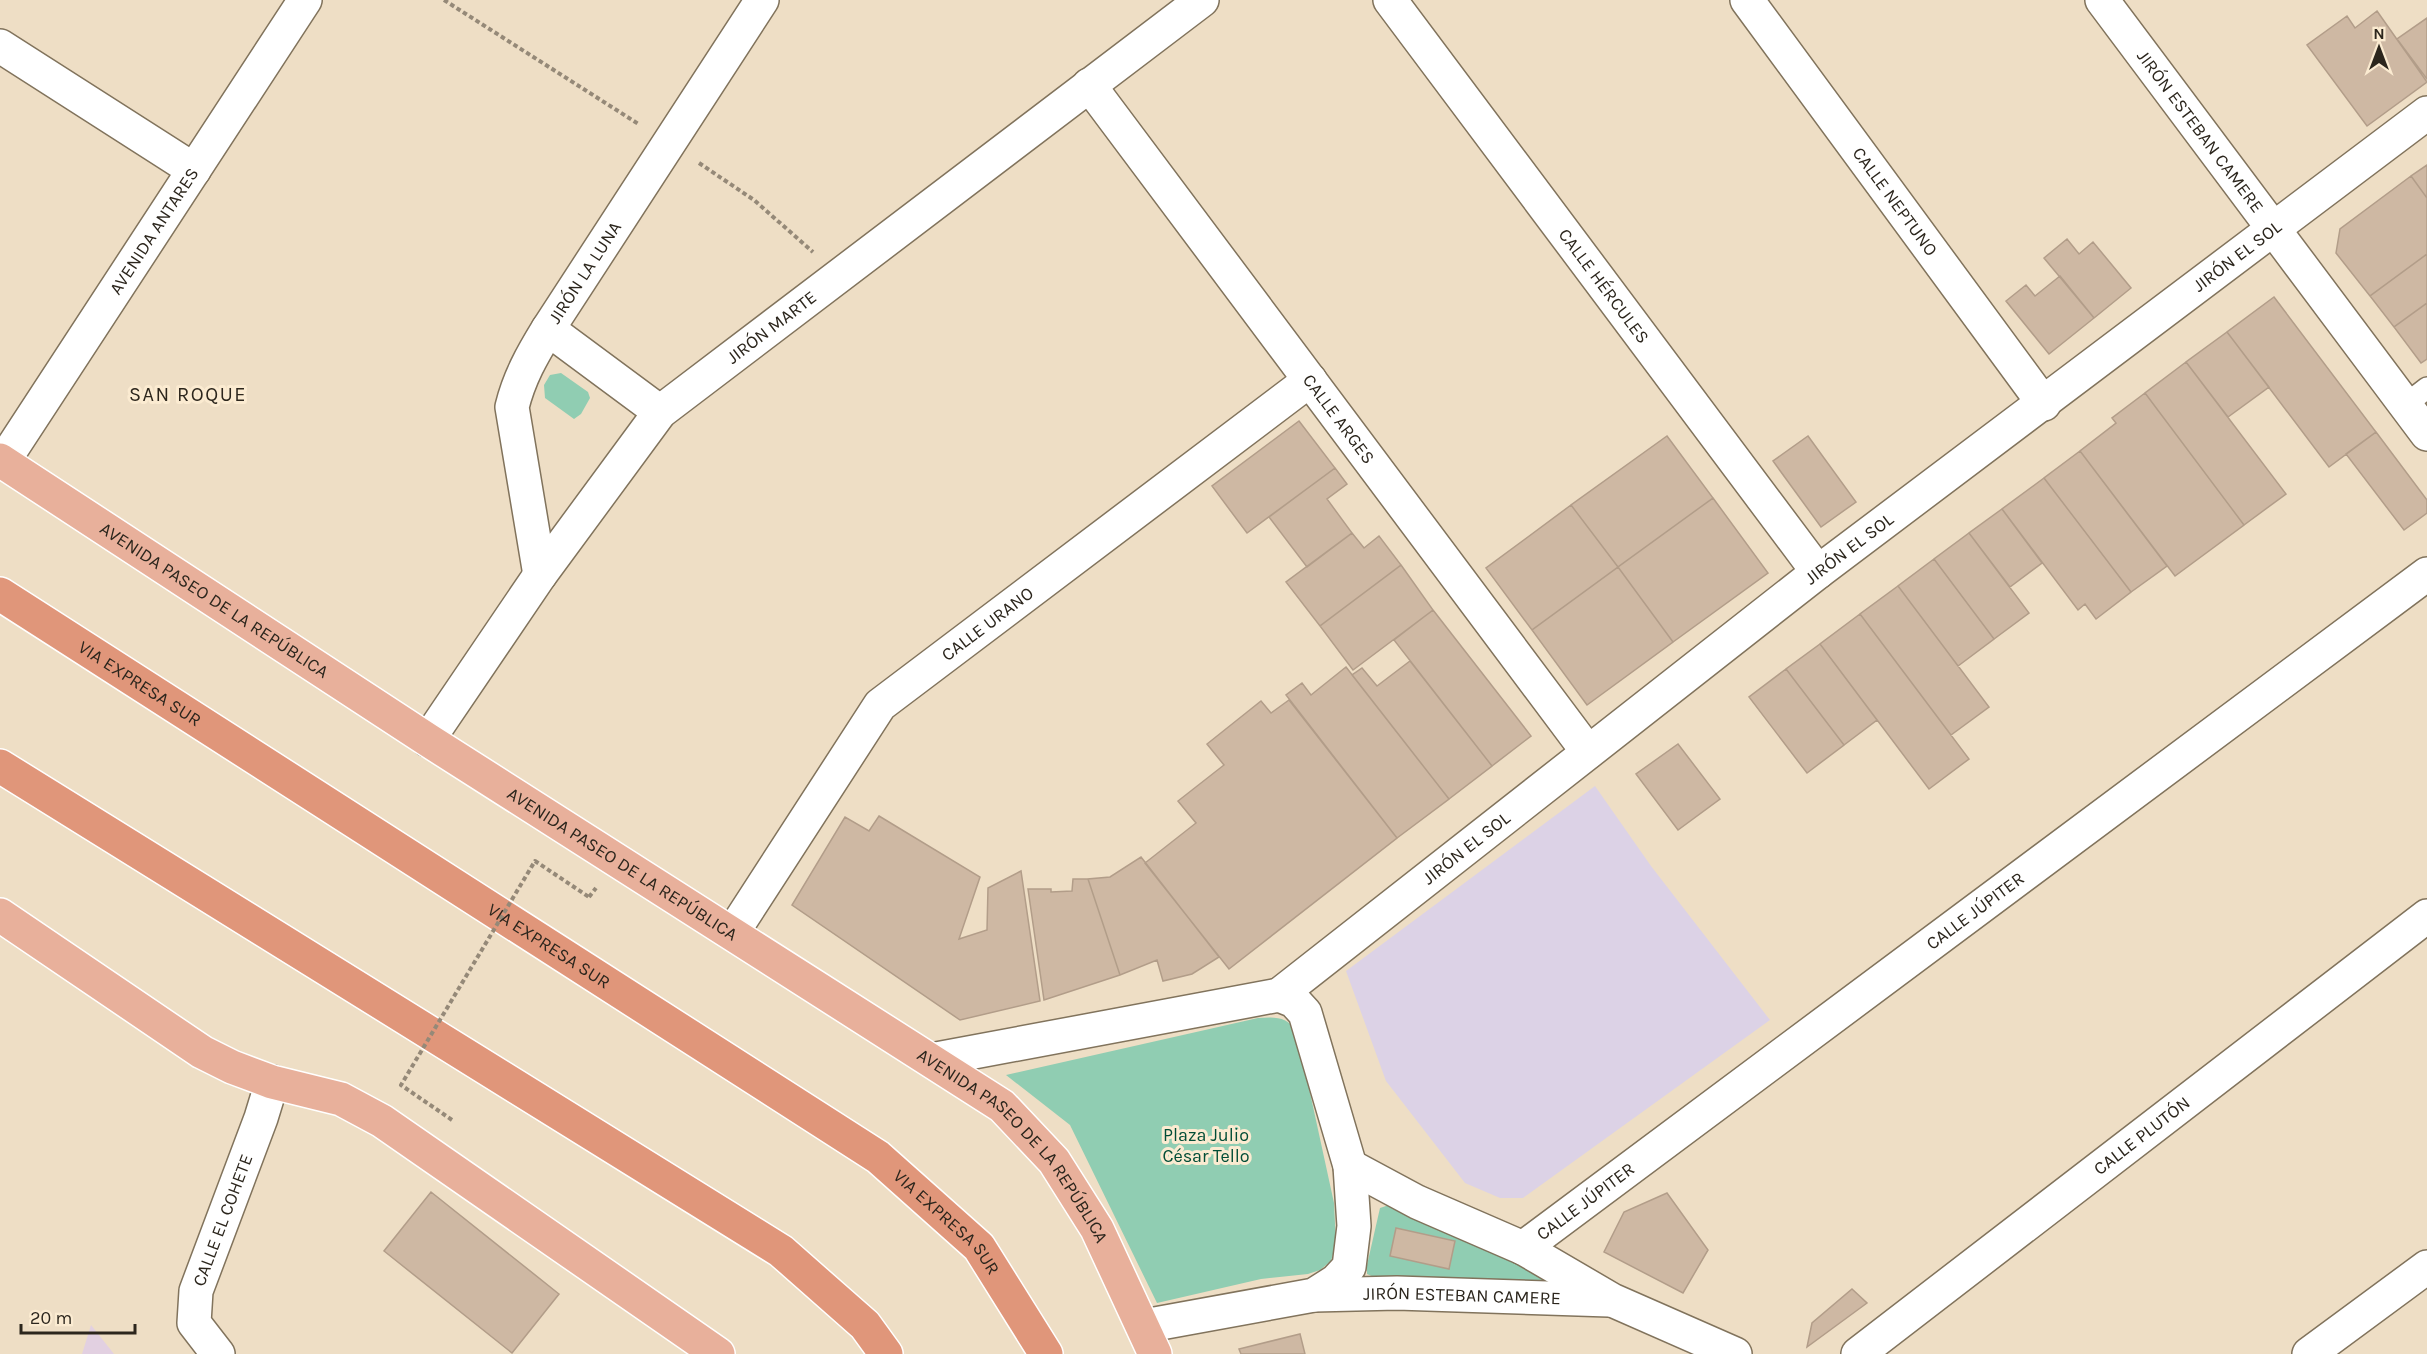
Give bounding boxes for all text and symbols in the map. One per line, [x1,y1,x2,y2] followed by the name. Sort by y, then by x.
[2349,18,2409,78] north arrow
[2373,24,2385,43] text: N
[2132,46,2268,217] street label: JIRÓN ESTEBAN CAMERE
[1848,143,1942,260] street label: CALLE NEPTUNO
[105,163,204,299] street label: AVENIDA ANTARES
[2188,215,2286,297] street label: JIRÓN EL SOL
[544,217,626,328] street label: JIRÓN LA LUNA
[1554,224,1654,348] street label: CALLE HÉRCULES
[722,286,821,368] street label: JIRÓN MARTE
[1298,370,1380,468] street label: CALLE ARGES
[129,383,247,406] district label: SAN ROQUE
[1800,508,1898,589] street label: JIRÓN EL SOL
[96,517,333,683] street label: AVENIDA PASEO DE LA REPÚBLICA
[937,582,1038,666] street label: CALLE URANO
[74,636,205,731] street label: VIA EXPRESA SUR
[503,782,742,945] street label: AVENIDA PASEO DE LA REPÚBLICA
[1418,807,1515,889] street label: JIRÓN EL SOL
[1922,867,2029,955] street label: CALLE JÚPITER
[483,898,614,993] street label: VIA EXPRESA SUR
[913,1044,1113,1246] street label: AVENIDA PASEO DE LA REPÚBLICA
[2089,1092,2194,1180] street label: CALLE PLUTÓN
[1162,1124,1250,1167] park label: Plaza Julio César Tello
[188,1151,257,1289] street label: CALLE EL COHETE
[1532,1158,1639,1245] street label: CALLE JÚPITER
[889,1165,1005,1279] street label: VIA EXPRESA SUR
[1363,1281,1561,1309] street label: JIRÓN ESTEBAN CAMERE
[21,1297,135,1335] scale bar
[30,1307,72,1329] text: 20 m

